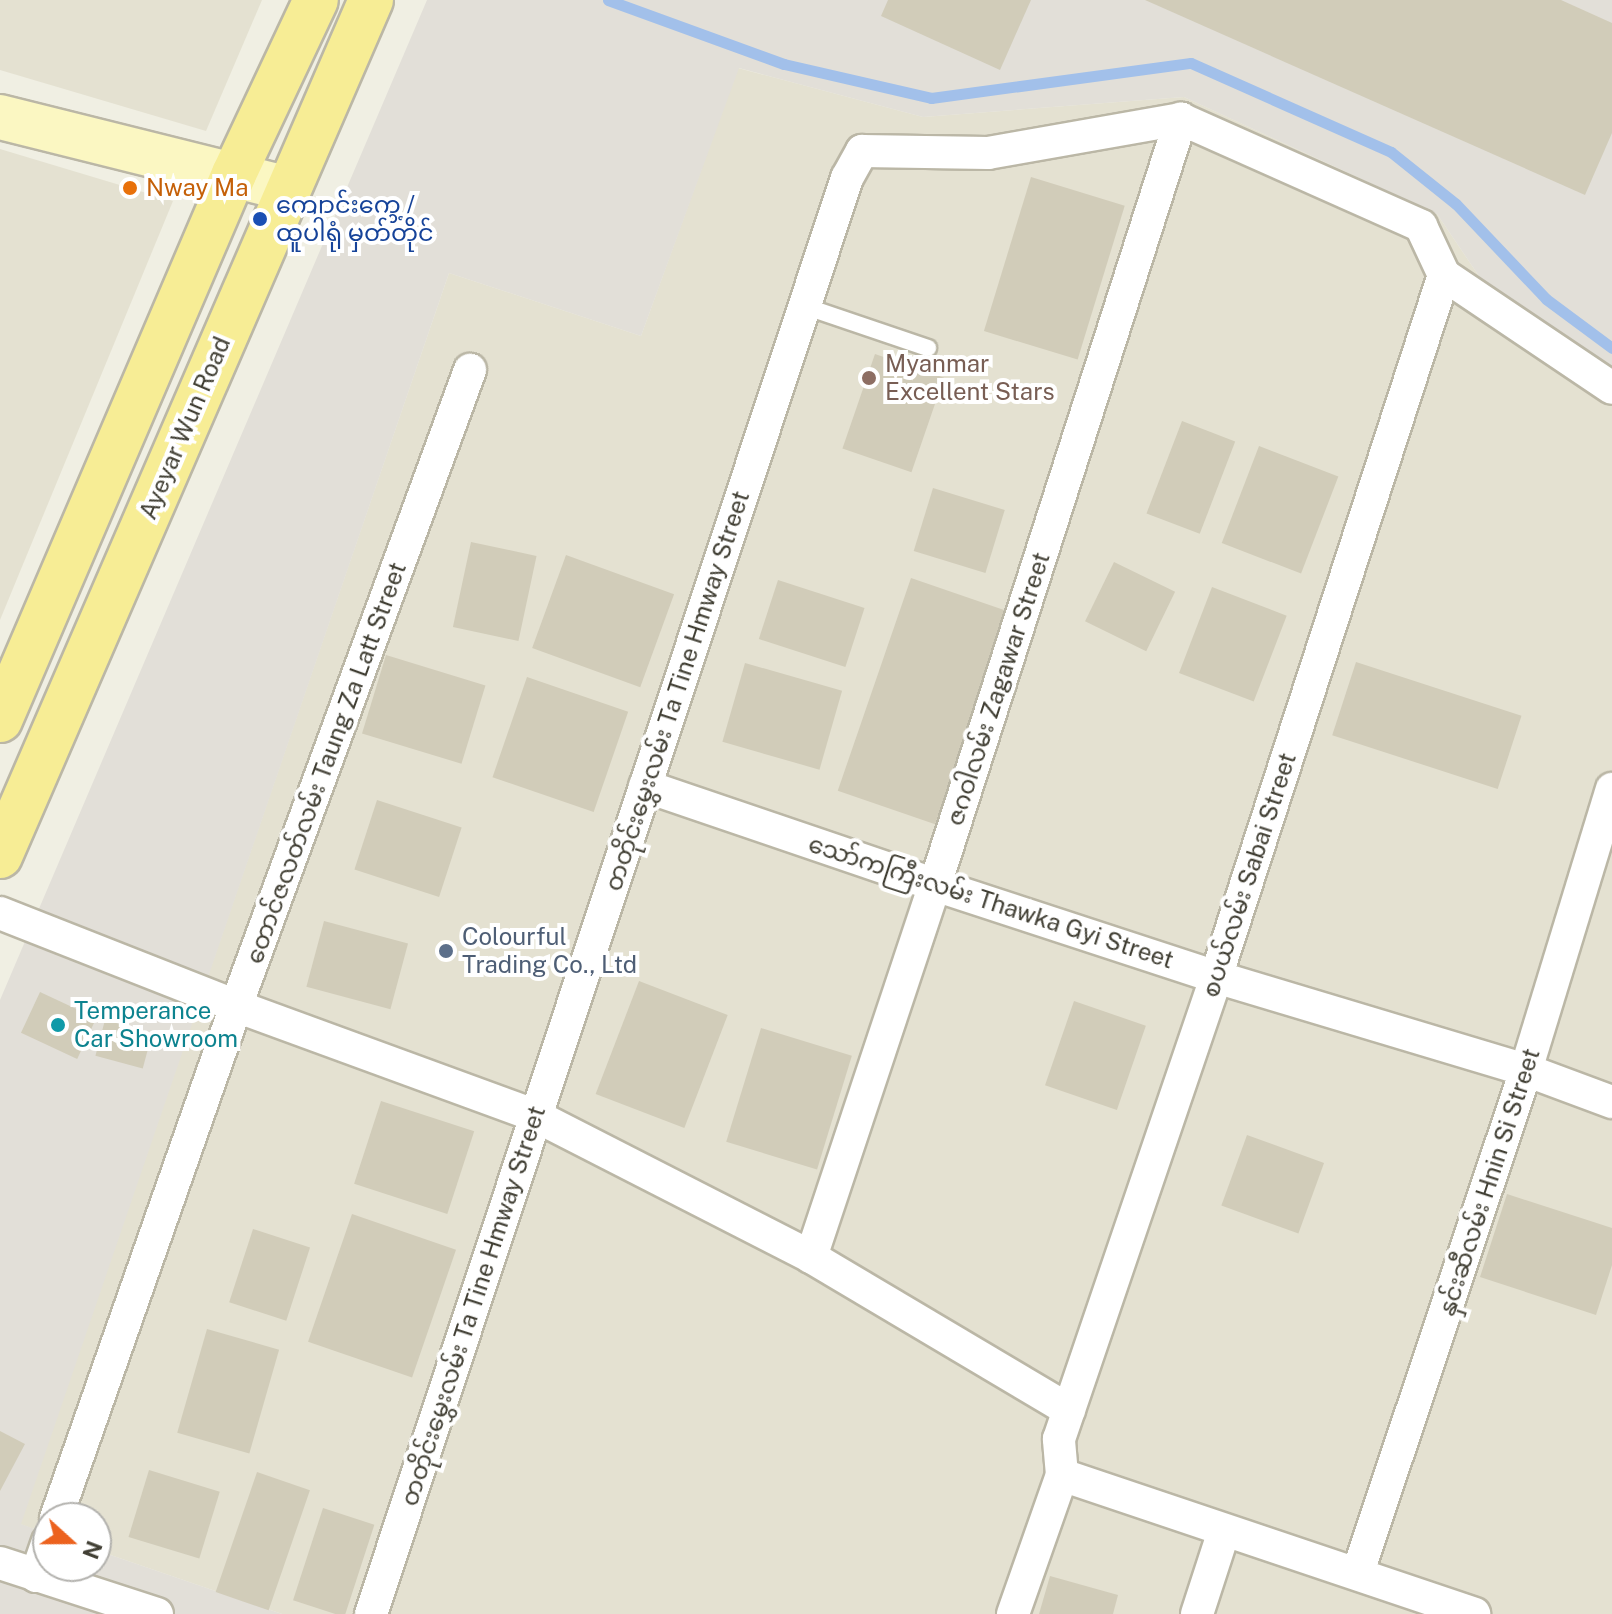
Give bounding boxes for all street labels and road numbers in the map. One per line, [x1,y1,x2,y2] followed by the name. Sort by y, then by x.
[133,332,237,524] street label: Ayeyar Wun Road
[599,487,755,895] street label: တတိုင်းမွှေးလမ်း Ta Tine Hmway Street
[940,549,1056,829] street label: ဇဂဝါလမ်း Zagawar Street
[240,558,412,968] street label: တောင်ဇလတ်လမ်း Taung Za Latt Street
[1196,749,1302,1001] street label: စပယ်လမ်း Sabai Street
[805,829,1177,975] street label: သော်ကကြီးလမ်း Thawka Gyi Street
[1432,1045,1546,1319] street label: နှင်းဆီလမ်း Hnin Si Street
[395,1102,551,1510] street label: တတိုင်းမွှေးလမ်း Ta Tine Hmway Street

